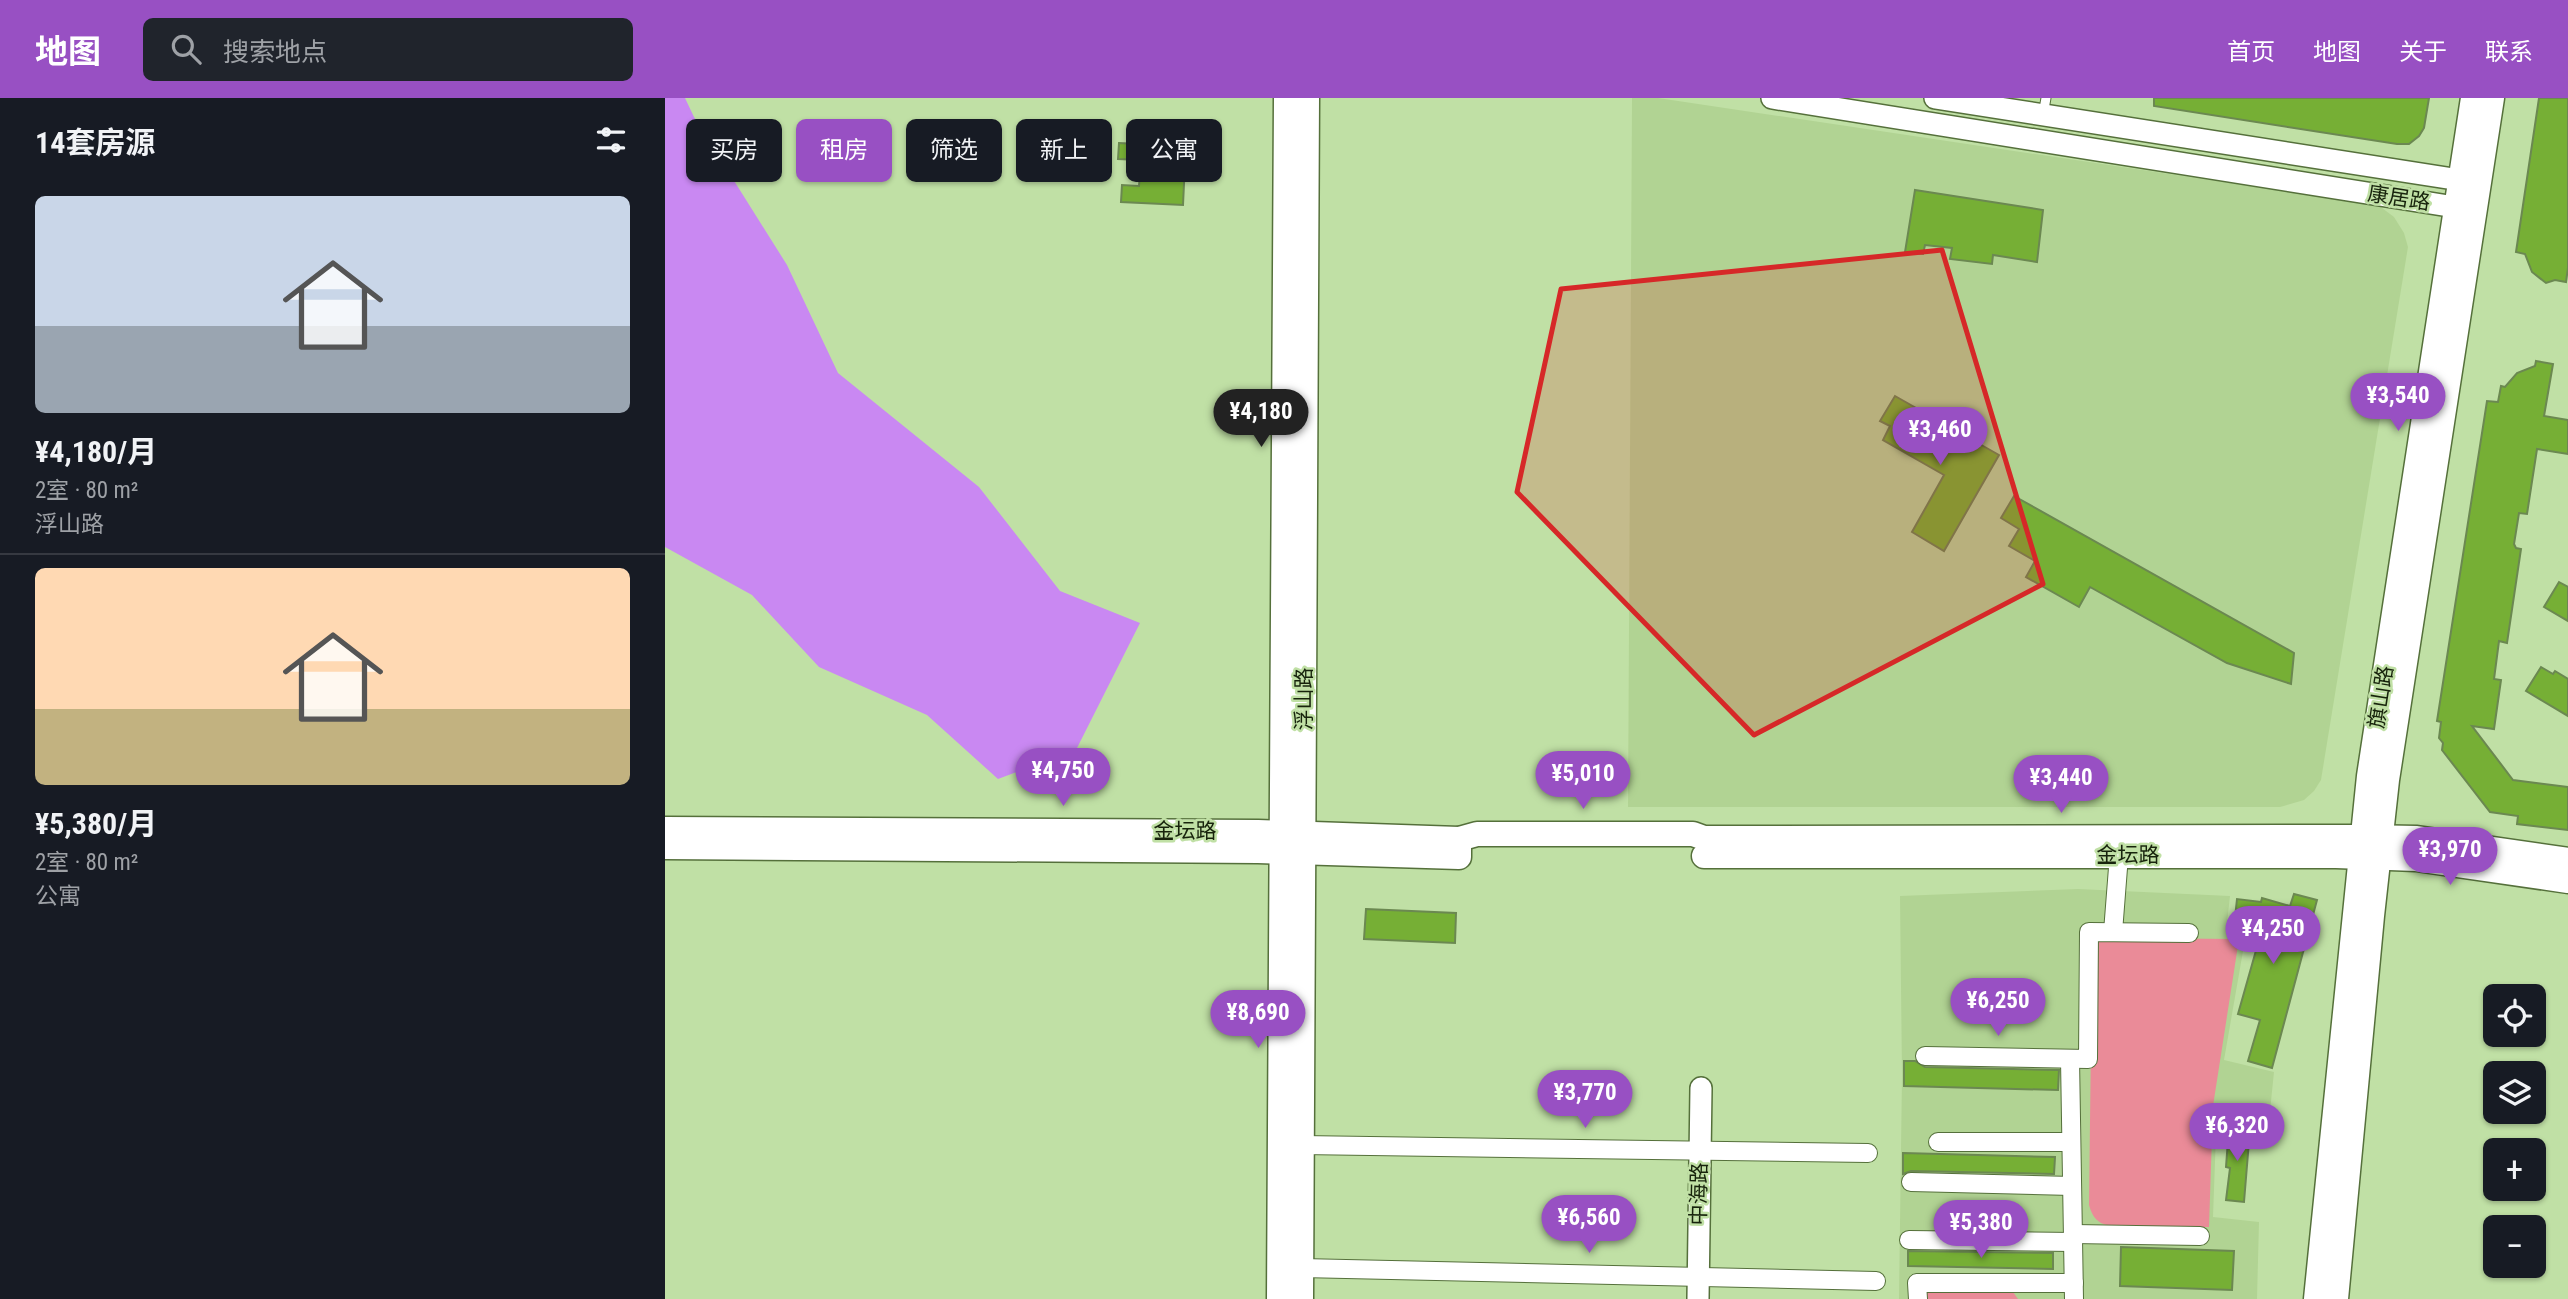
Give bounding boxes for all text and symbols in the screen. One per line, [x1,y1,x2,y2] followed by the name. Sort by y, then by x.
[143,18,633,81] search box
[167,30,205,68] icon: search
[35,32,101,71] text: 地图
[223,37,327,67] text: 搜索地点
[2227,38,2275,66] text: 首页
[2313,38,2361,66] text: 地图
[2399,38,2447,66] text: 关于
[2485,38,2533,66] text: 联系
[686,119,782,182] chip: 买房
[796,119,892,182] chip: 租房
[906,119,1002,182] chip: 筛选
[1016,119,1112,182] chip: 新上
[1126,119,1222,182] chip: 公寓
[592,121,630,159] icon: filters
[35,125,155,160] text: 14套房源
[2366,181,2432,215] street label: 康居路
[270,242,396,368] icon: home
[2341,374,2455,433] pin: ¥3,540
[2366,382,2430,409] text: ¥3,540
[1204,390,1318,449] pin: ¥4,180
[1229,398,1293,425] text: ¥4,180
[1883,408,1997,467] pin: ¥3,460
[1908,416,1972,443] text: ¥3,460
[35,434,157,469] text: ¥4,180/月
[35,477,138,504] text: 2室 · 80 m²
[35,511,104,538] text: 浮山路
[270,614,396,740] icon: home
[2364,664,2398,730] street label: 旗山路
[1292,668,1316,731] street label: 浮山路
[1006,748,1120,808] pin: ¥4,750
[1526,752,1640,811] pin: ¥5,010
[2004,756,2118,815] pin: ¥3,440
[1031,757,1095,784] text: ¥4,750
[1551,760,1615,787] text: ¥5,010
[2029,764,2093,791] text: ¥3,440
[35,806,157,841] text: ¥5,380/月
[1154,819,1217,843] street label: 金坛路
[2393,828,2507,887] pin: ¥3,970
[2418,836,2482,863] text: ¥3,970
[2097,843,2160,867] street label: 金坛路
[35,849,138,876] text: 2室 · 80 m²
[35,883,81,910] text: 公寓
[2216,906,2330,966] pin: ¥4,250
[2241,915,2305,942] text: ¥4,250
[1941,978,2055,1038] pin: ¥6,250
[2483,984,2546,1278] map controls
[2483,984,2546,1047] button: locate
[1966,987,2030,1014] text: ¥6,250
[1201,990,1315,1050] pin: ¥8,690
[1226,999,1290,1026] text: ¥8,690
[2483,1061,2546,1124] button: layers
[1528,1070,1642,1130] pin: ¥3,770
[1553,1079,1617,1106] text: ¥3,770
[2180,1104,2294,1163] pin: ¥6,320
[2205,1112,2269,1139] text: ¥6,320
[2483,1138,2546,1201] button: +
[1686,1162,1712,1226] street label: 中海路
[1532,1196,1646,1255] pin: ¥6,560
[1924,1200,2038,1260] pin: ¥5,380
[1557,1204,1621,1231] text: ¥6,560
[1949,1209,2013,1236] text: ¥5,380
[2483,1215,2546,1278] button: −

